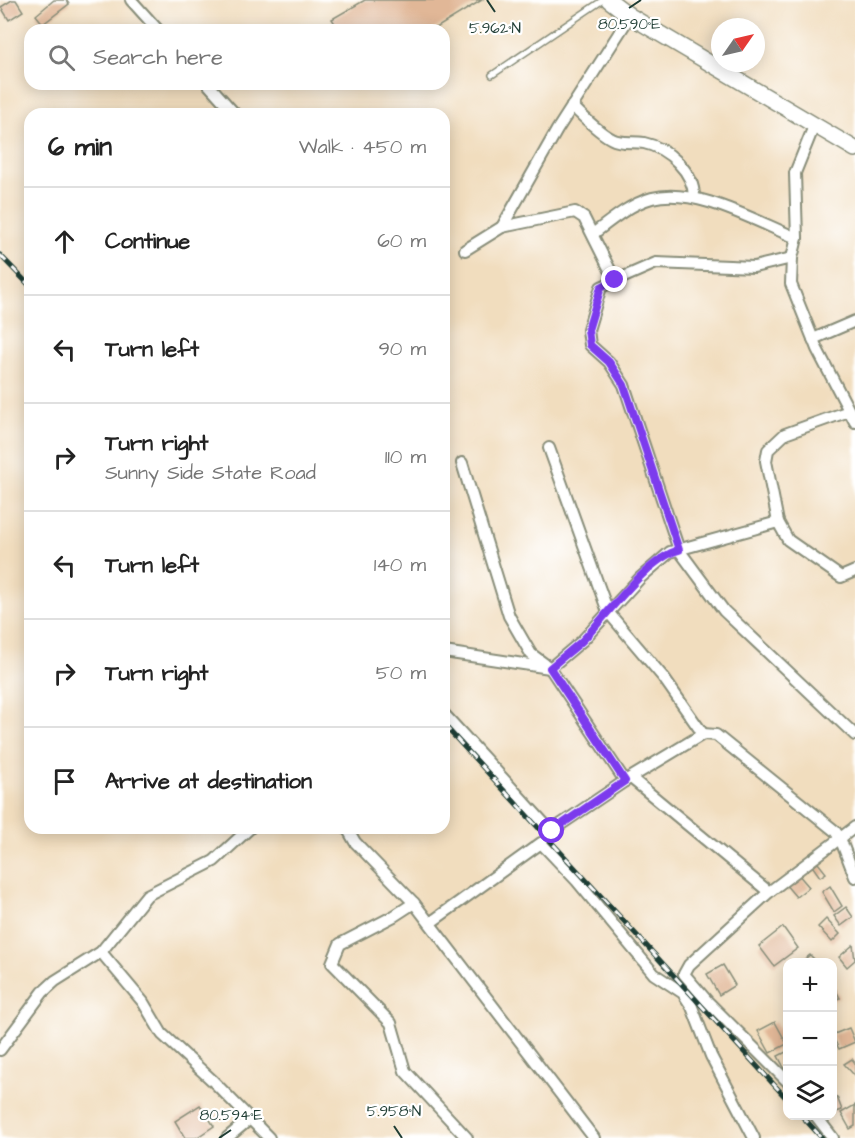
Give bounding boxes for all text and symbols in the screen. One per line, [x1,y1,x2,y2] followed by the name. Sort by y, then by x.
[598,14,660,35] text: 80.590°E
[469,18,521,39] text: 5.962°N
[711,18,765,72] north arrow
[24,24,450,90] search box
[45,41,78,74] icon: search
[93,42,223,73] text: Search here
[48,129,112,165] text: 6 min
[299,133,426,161] text: Walk · 450 m
[48,225,81,258] icon: ahead
[105,226,190,257] text: Continue
[377,227,426,255] text: 60 m
[601,266,627,292] route end
[48,333,81,366] icon: left
[105,334,199,365] text: Turn left
[378,335,426,363] text: 90 m
[105,428,208,459] text: Turn right
[48,441,81,474] icon: right
[385,443,426,471] text: 110 m
[105,459,316,487] text: Sunny Side State Road
[48,549,81,582] icon: left
[105,550,199,581] text: Turn left
[374,551,426,579] text: 140 m
[48,657,81,690] icon: right
[105,658,208,689] text: Turn right
[376,659,426,687] text: 50 m
[48,765,81,798] icon: arrive
[105,766,312,797] text: Arrive at destination
[538,817,564,843] route start
[783,958,837,1120] map controls
[783,958,837,1012] button: +
[783,1012,837,1066] button: −
[783,1066,837,1120] button: layers
[367,1101,421,1122] text: 5.958°N
[200,1105,263,1126] text: 80.594°E

